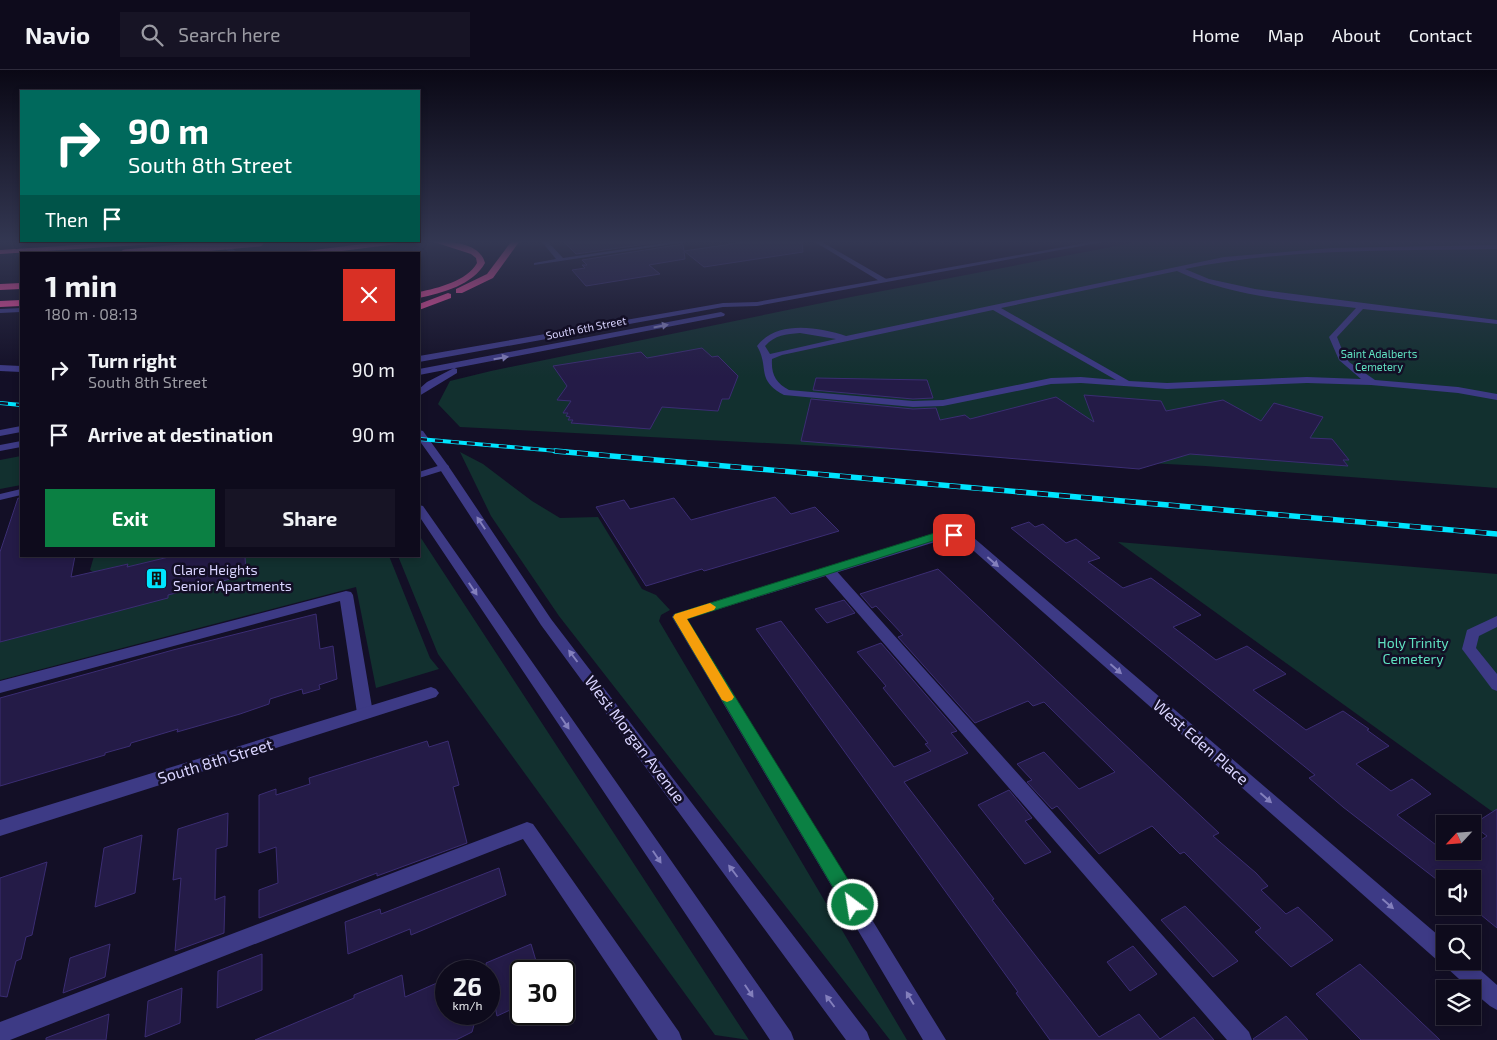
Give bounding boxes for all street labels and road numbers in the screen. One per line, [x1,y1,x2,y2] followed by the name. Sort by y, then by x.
[545,313,627,342] street label: South 6th Street
[581,671,689,806] street label: West Morgan Avenue
[1150,695,1253,788] street label: West Eden Place
[155,734,275,787] street label: South 8th Street

